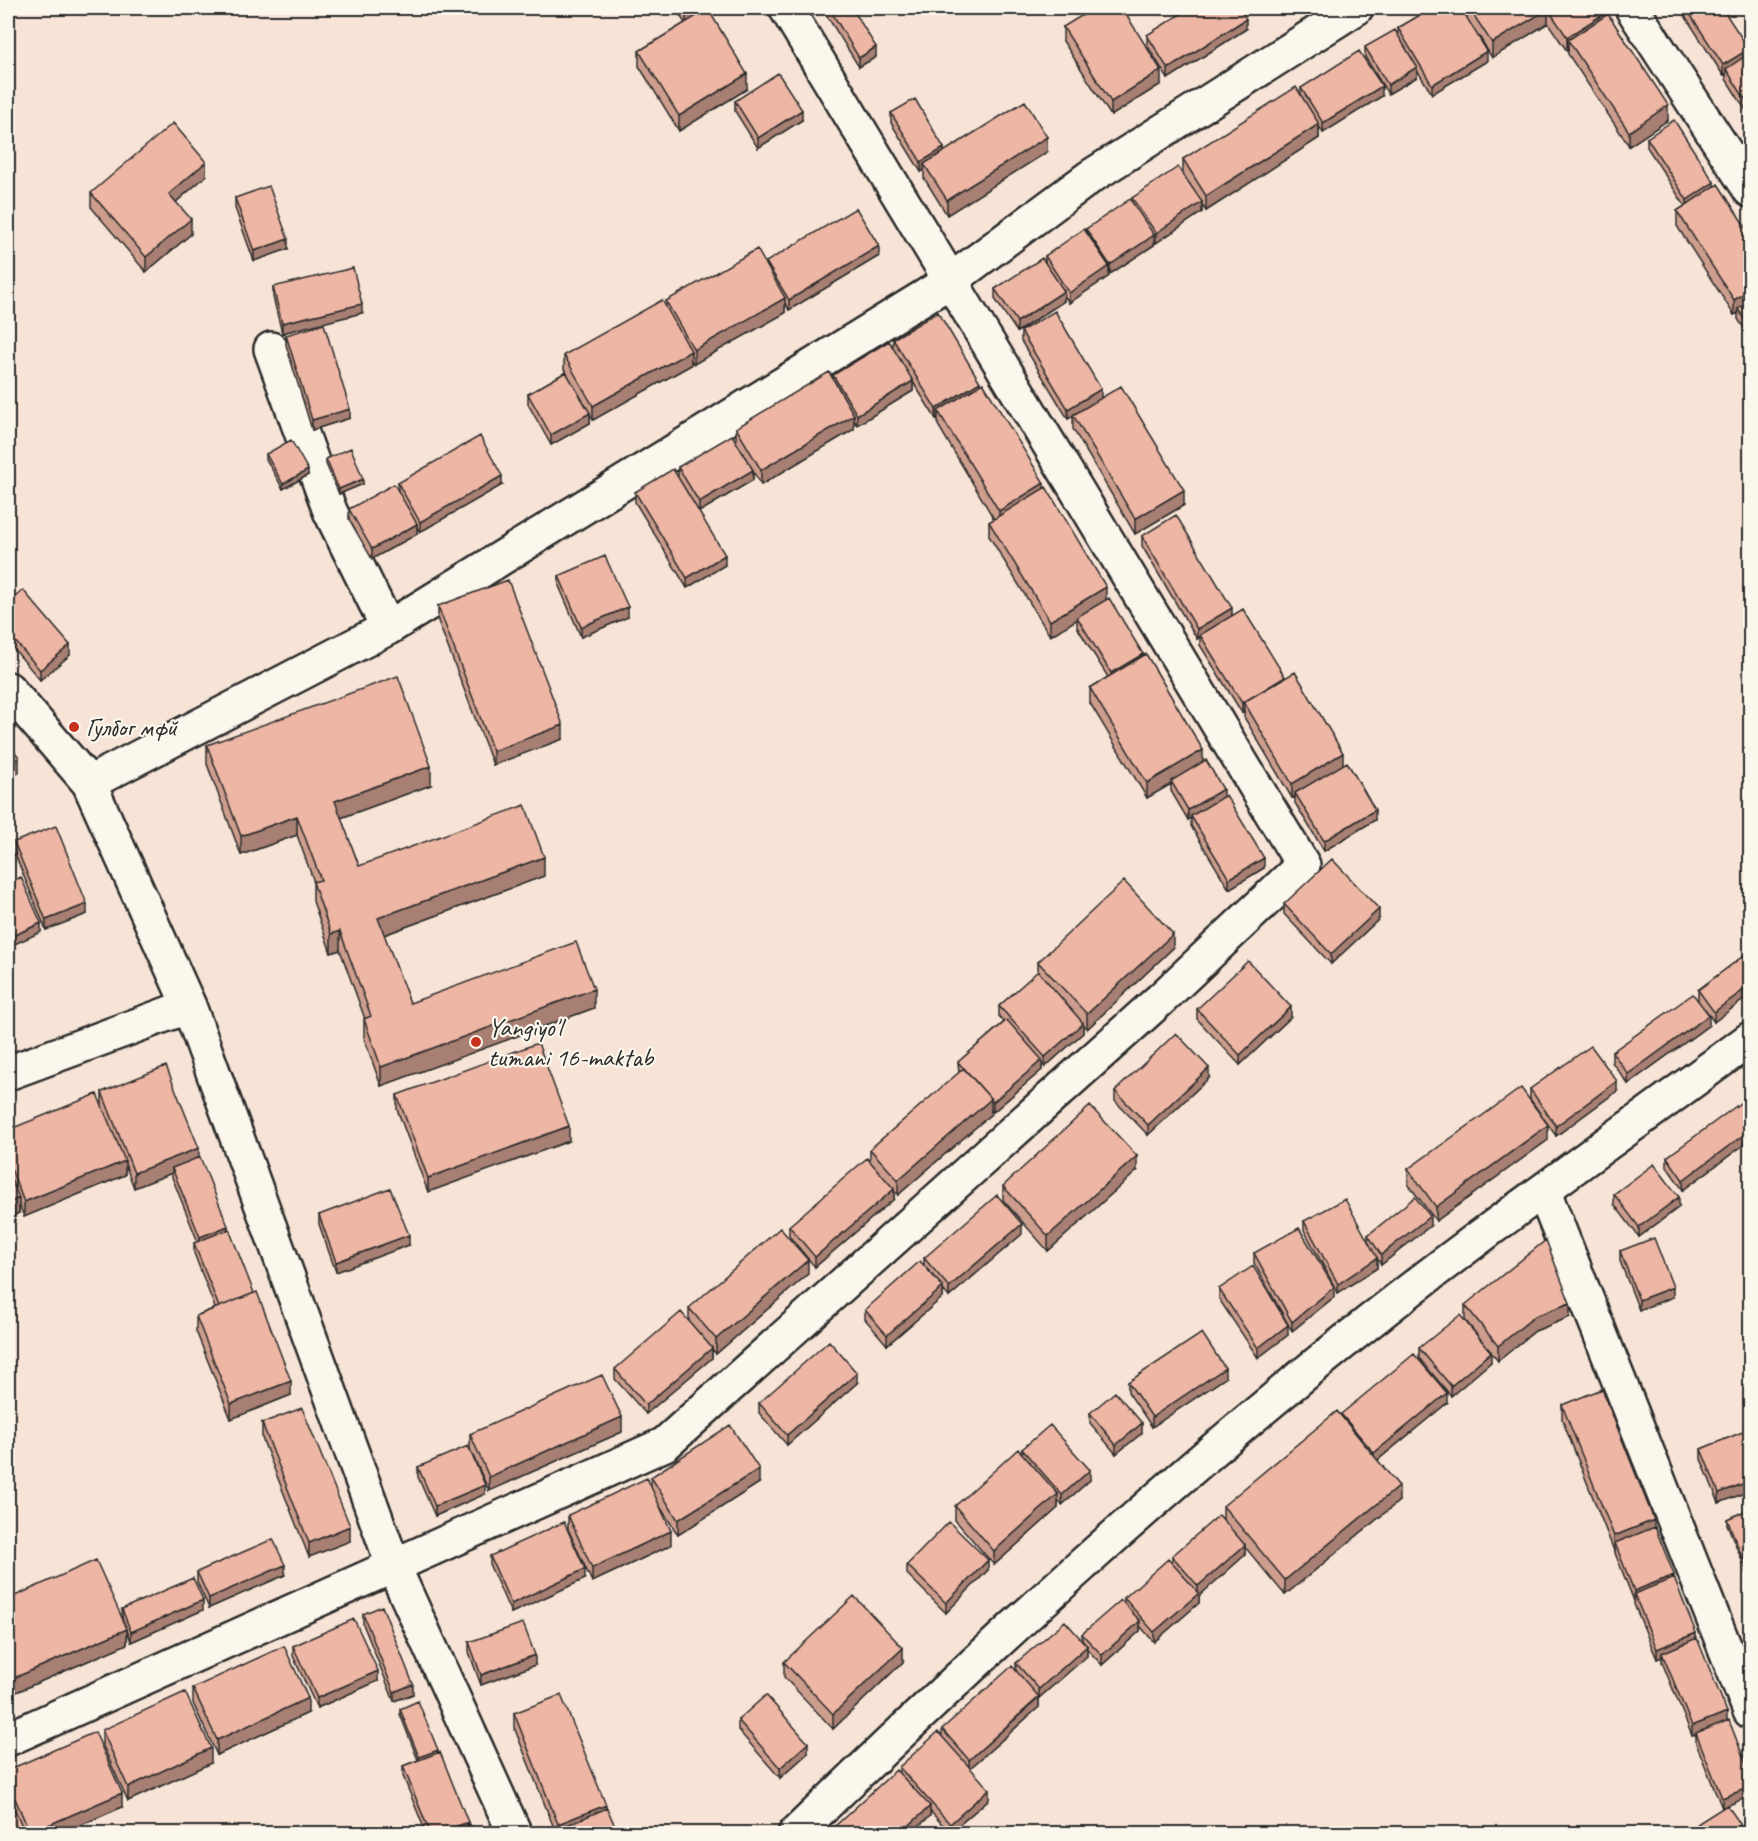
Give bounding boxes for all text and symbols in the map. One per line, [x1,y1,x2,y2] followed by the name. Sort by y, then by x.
[86,711,179,744] place label: Гулбог мфй
[67,720,81,734] marker: Гулбог мфй
[488,1011,655,1074] place label: Yangiyo'l tumani 16-maktab
[469,1035,483,1049] marker: Yangiyo'l tumani 16-maktab

